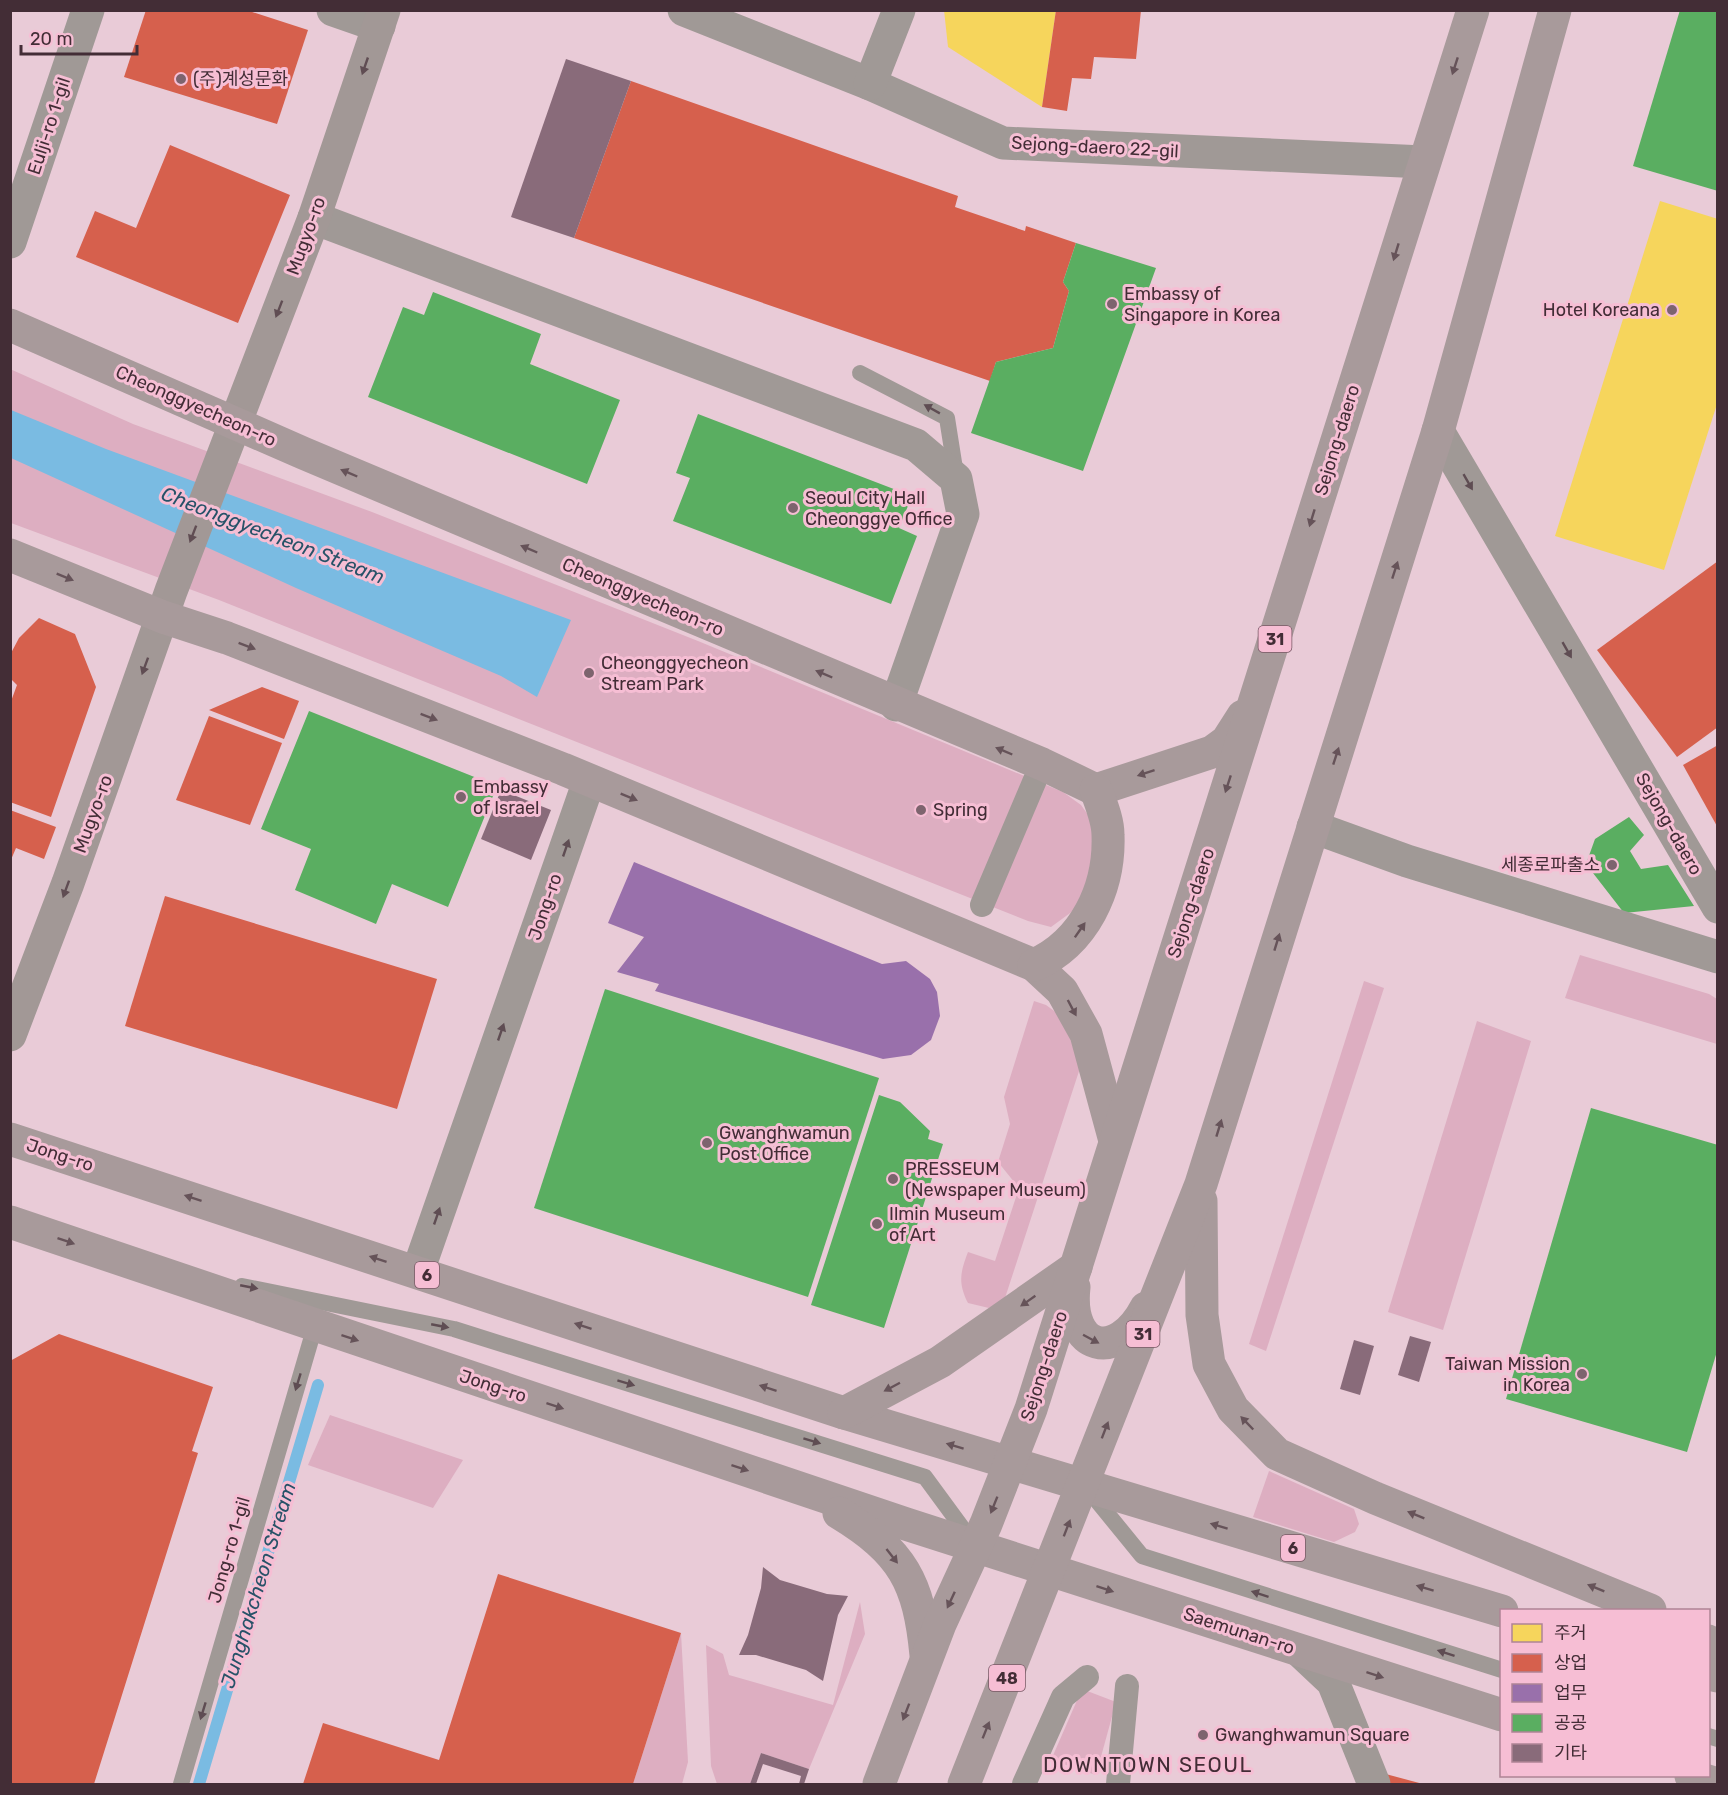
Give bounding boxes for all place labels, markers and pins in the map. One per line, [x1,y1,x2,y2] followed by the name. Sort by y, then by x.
[193,68,288,90] place label: (주)계성문화
[174,72,188,86] marker: (주)계성문화
[1124,283,1280,326] place label: Embassy of Singapore in Korea
[1105,297,1119,311] marker: Embassy of Singapore in Korea
[1543,299,1660,321] place label: Hotel Koreana
[1665,303,1679,317] marker: Hotel Koreana
[805,487,952,530] place label: Seoul City Hall Cheonggye Office
[786,501,800,515] marker: Seoul City Hall Cheonggye Office
[601,652,749,695] place label: Cheonggyecheon Stream Park
[582,666,596,680] marker: Cheonggyecheon Stream Park
[473,776,549,819] place label: Embassy of Israel
[454,790,468,804] marker: Embassy of Israel
[933,799,988,821] place label: Spring
[914,803,928,817] marker: Spring
[1501,854,1600,876] place label: 세종로파출소
[1605,858,1619,872] marker: 세종로파출소
[719,1122,850,1165] place label: Gwanghwamun Post Office
[700,1136,714,1150] marker: Gwanghwamun Post Office
[905,1158,1086,1201] place label: PRESSEUM (Newspaper Museum)
[886,1172,900,1186] marker: PRESSEUM (Newspaper Museum)
[889,1203,1005,1246] place label: Ilmin Museum of Art
[870,1217,884,1231] marker: Ilmin Museum of Art
[1445,1353,1570,1396] place label: Taiwan Mission in Korea
[1575,1367,1589,1381] marker: Taiwan Mission in Korea
[1215,1724,1410,1746] place label: Gwanghwamun Square
[1196,1728,1210,1742] marker: Gwanghwamun Square

